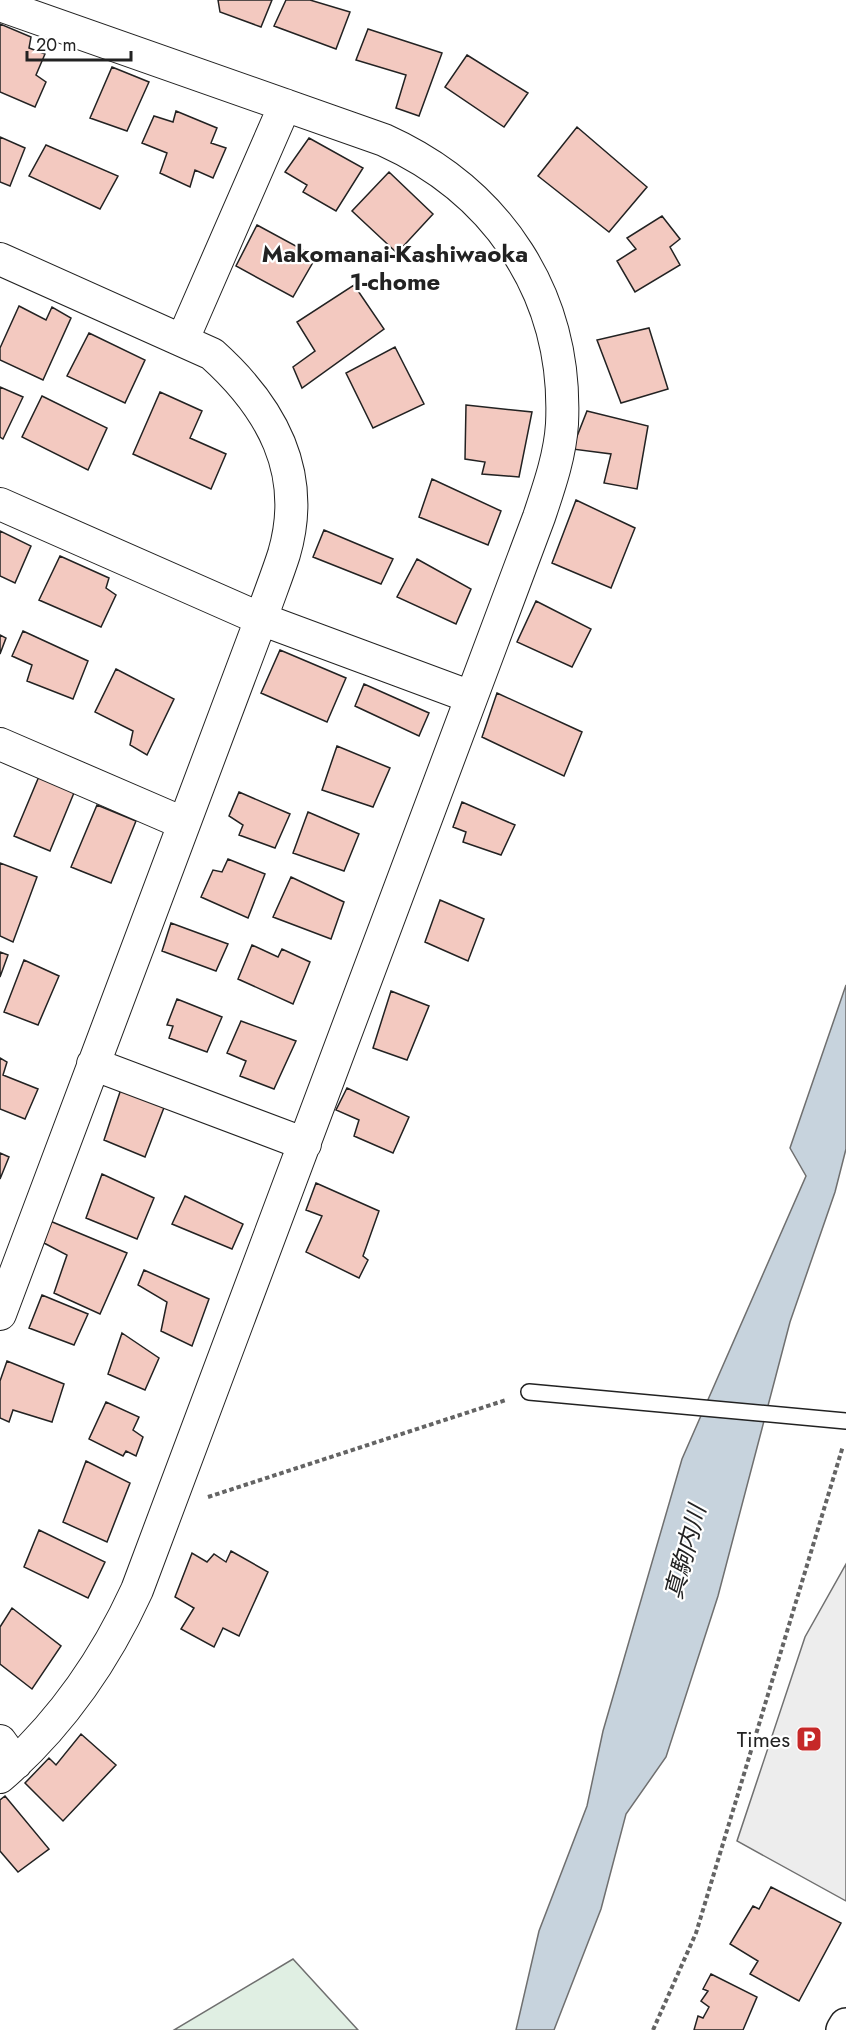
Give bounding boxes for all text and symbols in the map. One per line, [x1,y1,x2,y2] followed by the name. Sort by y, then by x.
[27,24,130,62] scale bar
[36,32,76,58] text: 20 m
[262,236,528,299] district label: Makomanai-Kashiwaoka 1-chome
[656,1498,715,1603] water label: 真駒内川
[737,1723,790,1755] place label: Times
[794,1724,824,1754] parking icon: Times

